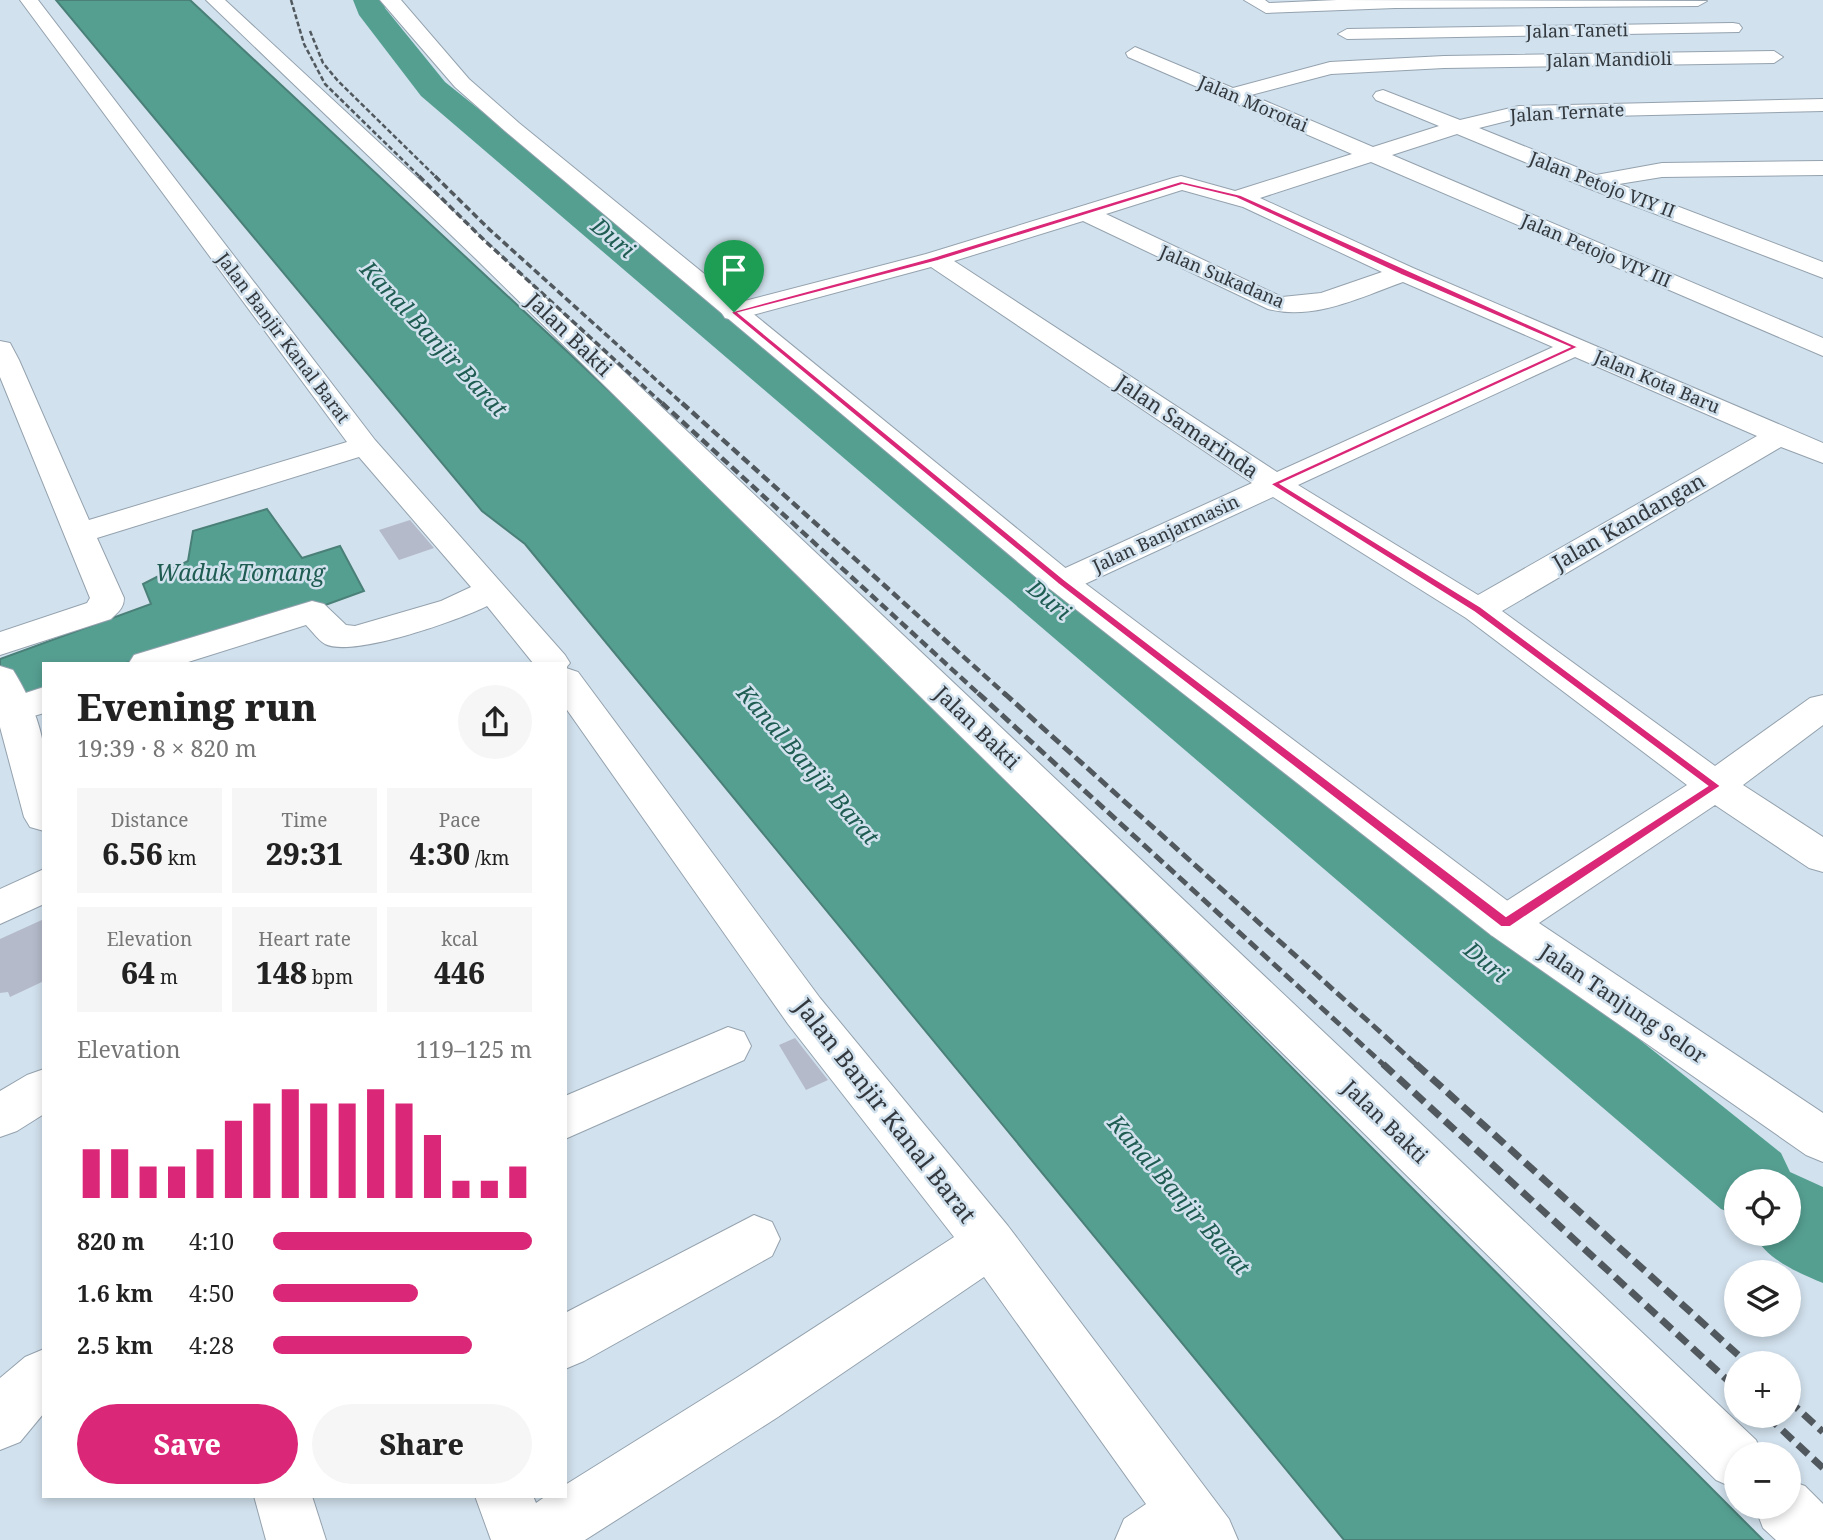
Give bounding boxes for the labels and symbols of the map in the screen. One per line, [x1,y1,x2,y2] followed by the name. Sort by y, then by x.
[1525,17,1629,43] street label: Jalan Taneti
[1545,46,1672,72] street label: Jalan Mandioli
[1194,69,1312,137] street label: Jalan Morotai
[1508,97,1625,127] street label: Jalan Ternate
[1525,145,1679,223] street label: Jalan Petojo VIY II
[1517,207,1675,293] street label: Jalan Petojo VIY III
[584,209,642,265] water label: Duri
[1155,239,1288,313] street label: Jalan Sukadana
[704,240,764,312] pin
[211,246,356,428] street label: Jalan Banjir Kanal Barat
[353,253,516,424] water label: Kanal Banjir Barat
[520,286,619,382] street label: Jalan Bakti
[1590,343,1724,419] street label: Jalan Kota Baru
[1110,367,1264,484] street label: Jalan Samarinda
[1546,466,1710,577] street label: Jalan Kandangan
[1088,489,1243,578] street label: Jalan Banjarmasin
[155,556,326,588] water label: Waduk Tomang
[1020,571,1078,627] water label: Duri
[730,677,888,852] water label: Kanal Banjir Barat
[928,679,1027,775] street label: Jalan Bakti
[1457,933,1515,989] water label: Duri
[1534,936,1712,1069] street label: Jalan Tanjung Selor
[787,990,984,1229] street label: Jalan Banjir Kanal Barat
[1336,1073,1435,1169] street label: Jalan Bakti
[1101,1107,1259,1282] water label: Kanal Banjir Barat

